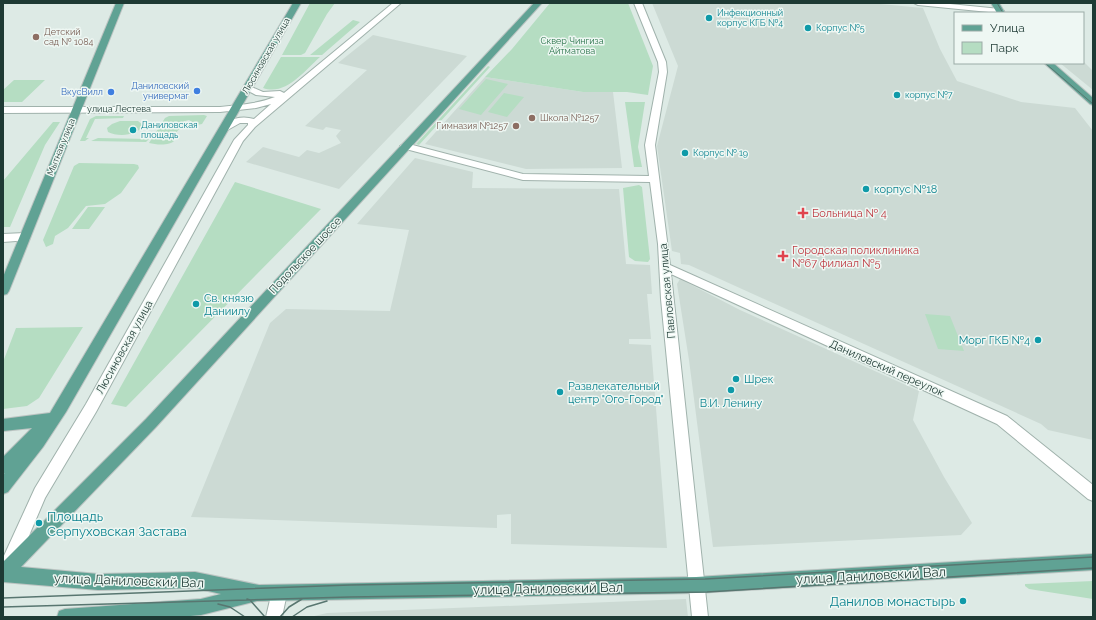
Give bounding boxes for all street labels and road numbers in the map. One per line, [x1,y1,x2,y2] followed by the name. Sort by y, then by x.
[240,16,292,96] street label: Люсиновская улица
[87,104,151,114] street label: улица Лестева
[45,117,77,177] street label: Мытная улица
[267,214,345,296] street label: Подольское шоссе
[657,243,678,339] street label: Павловская улица
[93,298,156,396] street label: Люсиновская улица
[828,337,946,400] street label: Даниловский переулок
[796,564,946,587] street label: улица Даниловский Вал
[54,570,204,591] street label: улица Даниловский Вал
[473,580,623,597] street label: улица Даниловский Вал

